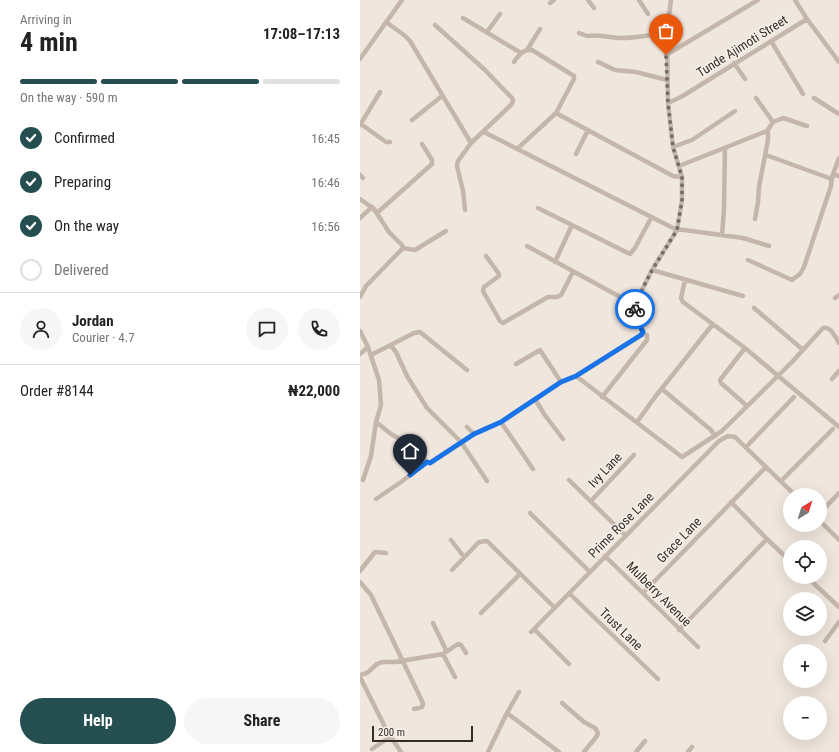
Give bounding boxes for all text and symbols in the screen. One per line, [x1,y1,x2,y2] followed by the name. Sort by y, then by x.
[20,12,72,27] text: Arriving in
[694,12,790,80] street label: Tunde Ajimoti Street
[649,14,683,55] pin
[655,20,677,42] icon: bag
[263,25,340,43] text: 17:08–17:13
[20,27,78,57] text: 4 min
[20,90,117,105] text: On the way · 590 m
[20,127,42,149] icon: check
[54,129,115,147] text: Confirmed
[311,131,340,146] text: 16:45
[20,171,42,193] icon: check
[54,173,111,191] text: Preparing
[311,175,340,190] text: 16:46
[20,215,42,237] icon: check
[54,217,119,235] text: On the way
[311,219,340,234] text: 16:56
[54,261,109,279] text: Delivered
[615,289,655,329] courier
[624,298,646,320] icon: bike
[20,308,62,350] button: person
[246,308,288,350] button: chat
[298,308,340,350] button: phone
[72,312,114,330] text: Jordan
[72,330,135,345] text: Courier · 4.7
[20,382,94,400] text: Order #8144
[288,382,340,400] text: ₦22,000
[393,434,427,475] pin
[399,440,421,462] icon: home
[585,450,625,490] street label: Ivy Lane
[783,488,827,532] north arrow
[783,488,827,740] map controls
[585,489,657,561] street label: Prime Rose Lane
[654,514,704,566] street label: Grace Lane
[783,540,827,584] button: locate
[623,558,695,630] street label: Mulberry Avenue
[783,592,827,636] button: layers
[596,605,646,653] street label: Trust Lane
[783,644,827,688] button: +
[783,696,827,740] button: −
[20,698,176,744] button: Help
[184,698,340,744] button: Share
[372,724,473,743] scale bar
[378,726,405,739] text: 200 m

